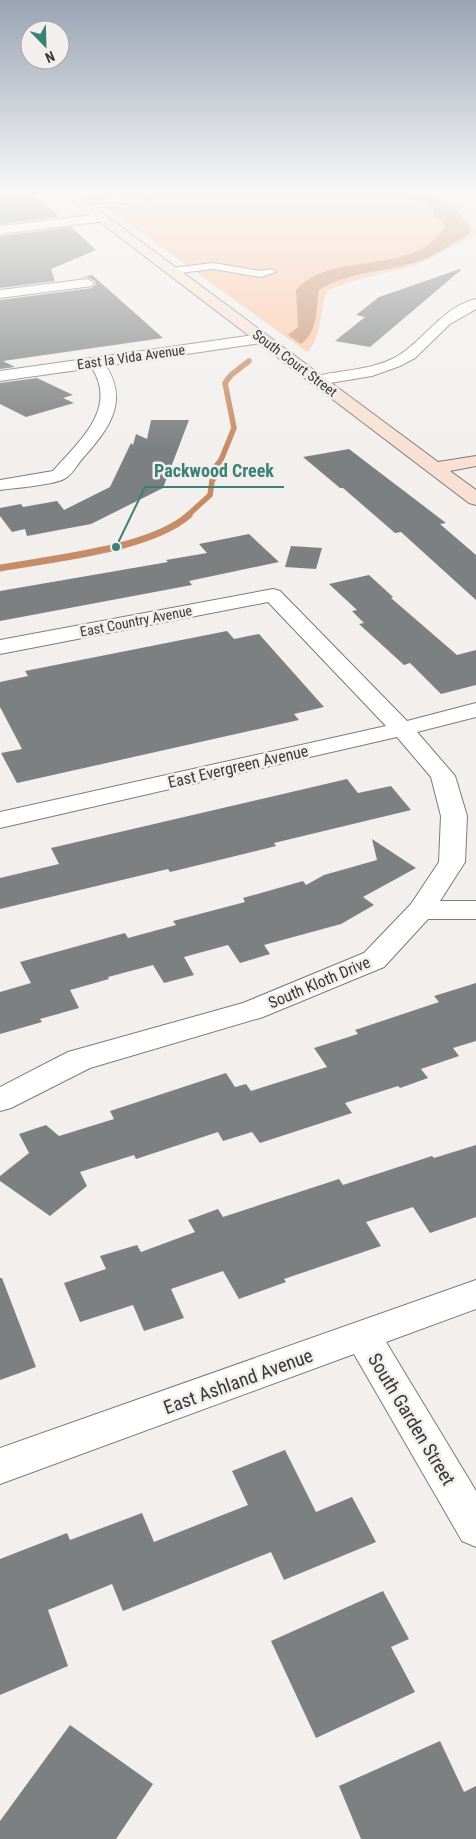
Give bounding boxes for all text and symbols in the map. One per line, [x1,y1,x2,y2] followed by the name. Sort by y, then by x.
[20,20,70,70] north arrow
[43,48,57,66] text: N
[250,326,340,400] street label: South Court Street
[76,341,186,372] street label: East la Vida Avenue
[145,454,284,487] callout: Packwood Creek
[154,460,274,481] text: Packwood Creek
[79,602,194,640] street label: East Country Avenue
[166,741,310,792] street label: East Evergreen Avenue
[265,952,373,1012] street label: South Kloth Drive
[160,1344,316,1419] street label: East Ashland Avenue
[363,1349,460,1490] street label: South Garden Street

